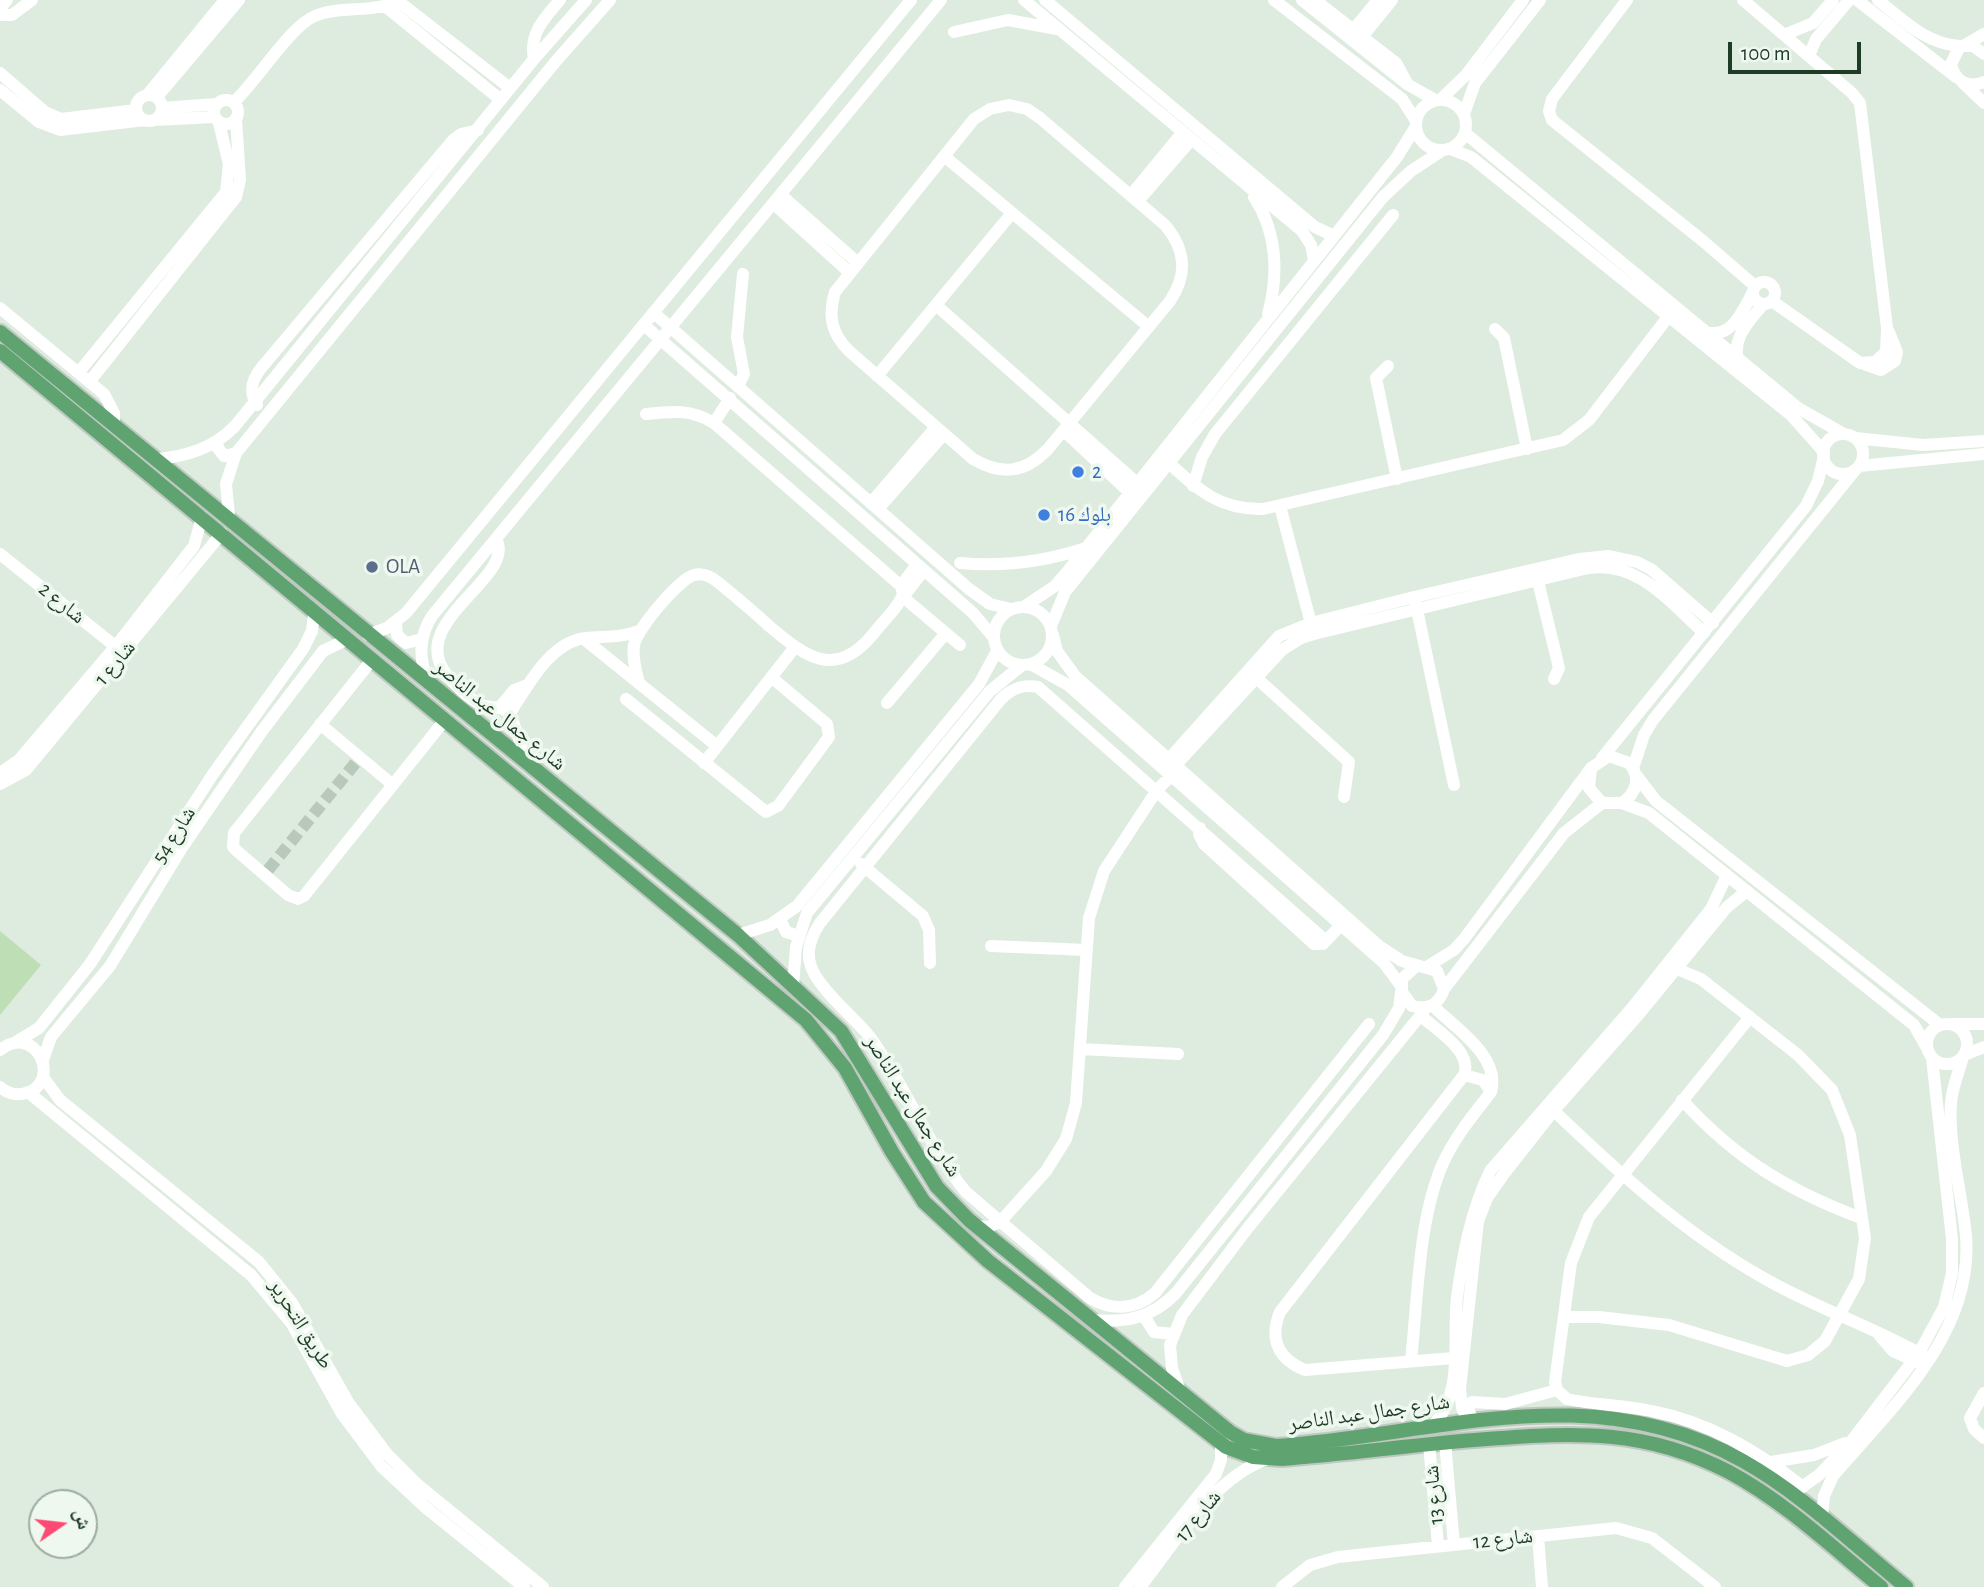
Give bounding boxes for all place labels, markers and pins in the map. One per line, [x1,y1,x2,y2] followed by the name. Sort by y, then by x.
[1092,459,1102,485] place label: 2
[1070,464,1086,480] marker: 2
[1058,502,1111,528] place label: بلوك 16
[1036,507,1052,523] marker: بلوك 16
[386,554,420,580] place label: OLA
[364,559,380,575] marker: OLA

